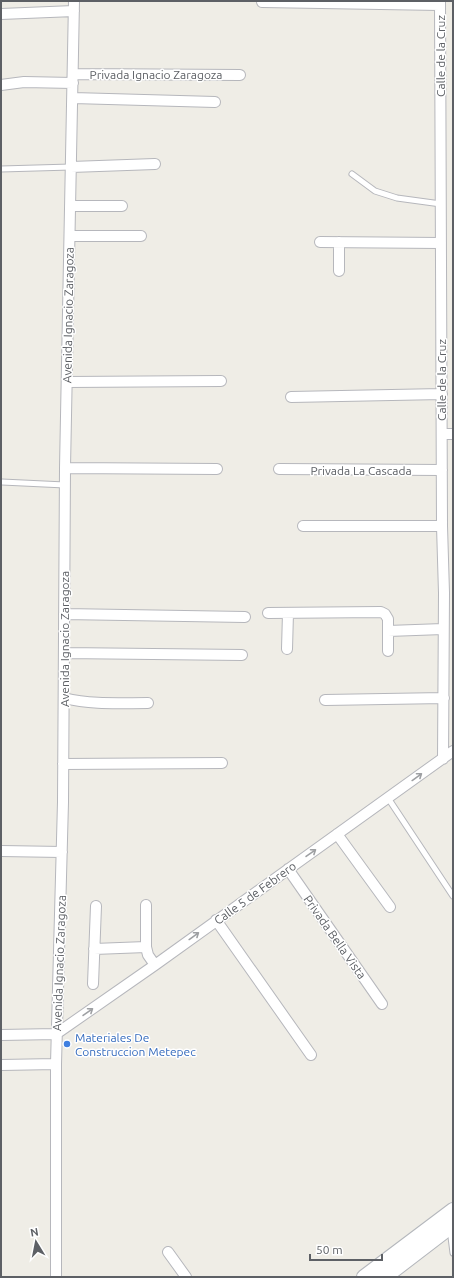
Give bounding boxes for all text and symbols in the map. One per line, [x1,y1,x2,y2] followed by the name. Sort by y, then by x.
[434,15,447,97] street label: Calle de la Cruz
[90,68,222,81] street label: Privada Ignacio Zaragoza
[60,247,76,383] street label: Avenida Ignacio Zaragoza
[435,339,448,421] street label: Calle de la Cruz
[310,464,412,477] street label: Privada La Cascada
[58,571,71,707] street label: Avenida Ignacio Zaragoza
[411,773,422,781] one-way arrow
[306,848,317,857] one-way arrow
[212,859,298,927] street label: Calle 5 de Febrero
[301,893,369,981] street label: Privada Bella Vista
[50,895,68,1031] street label: Avenida Ignacio Zaragoza
[189,932,200,941] one-way arrow
[82,1008,93,1016] one-way arrow
[75,1031,196,1058] place label: Materiales De Construccion Metepec
[62,1039,72,1049] marker: Materiales De Construccion Metepec
[16,1222,56,1262] north arrow
[29,1226,39,1239] text: N
[310,1236,382,1262] scale bar
[316,1243,343,1256] text: 50 m

